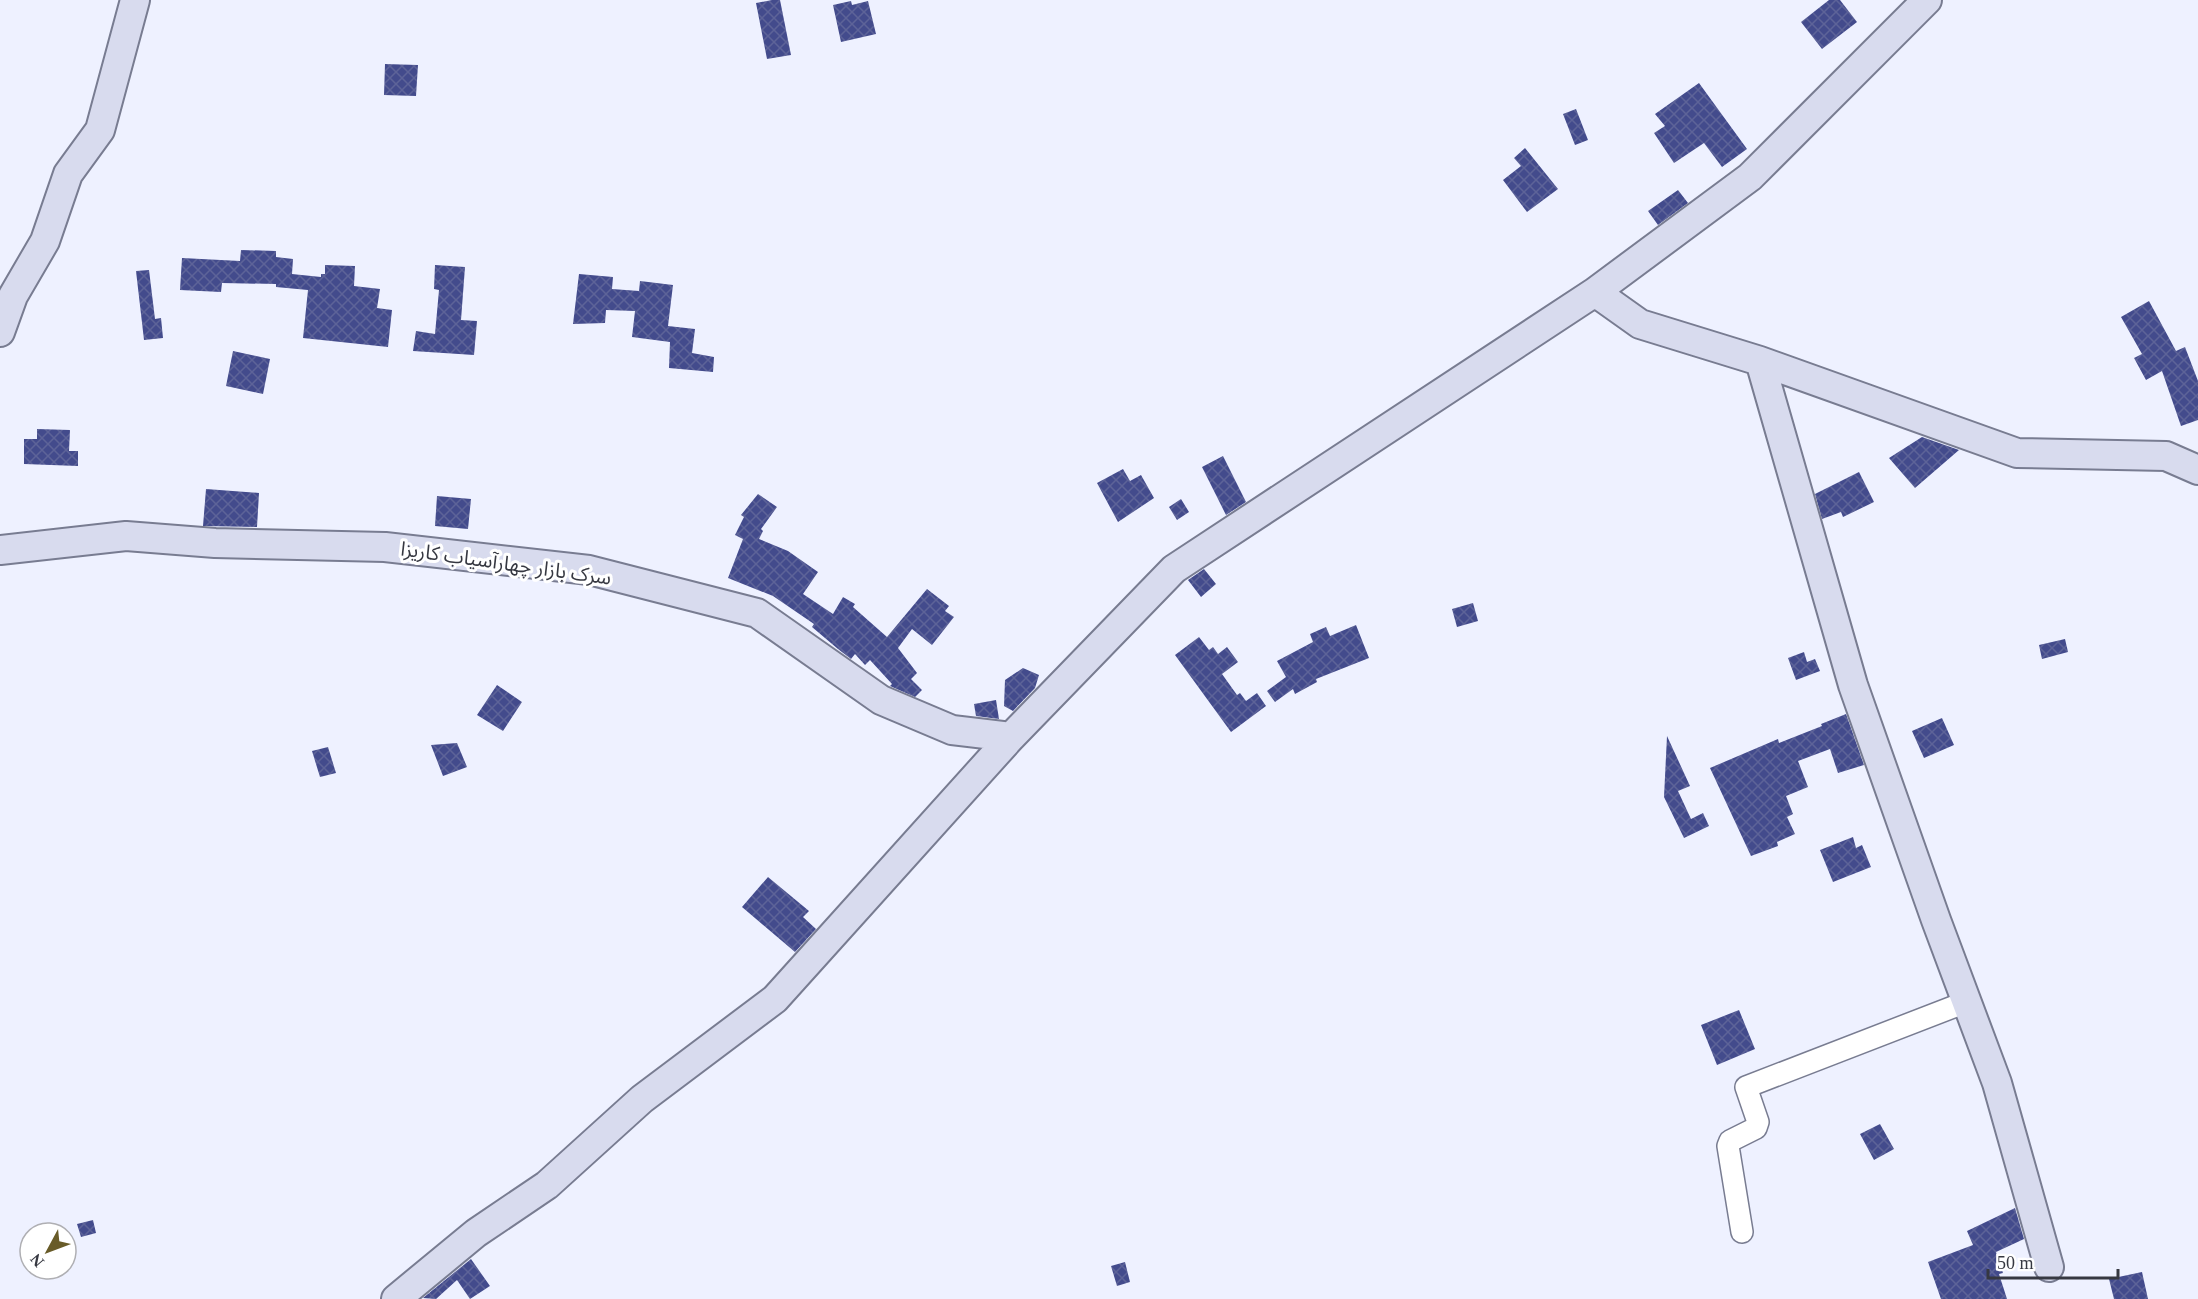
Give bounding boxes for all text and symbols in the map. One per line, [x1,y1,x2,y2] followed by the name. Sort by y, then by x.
[399,537,613,591] street label: سرک بازار چهارآسیاب کاریزا
[18,1221,78,1281] north arrow
[1988,1242,2118,1280] scale bar
[27,1250,47,1270] text: N
[1997,1253,2034,1273] text: 50 m

